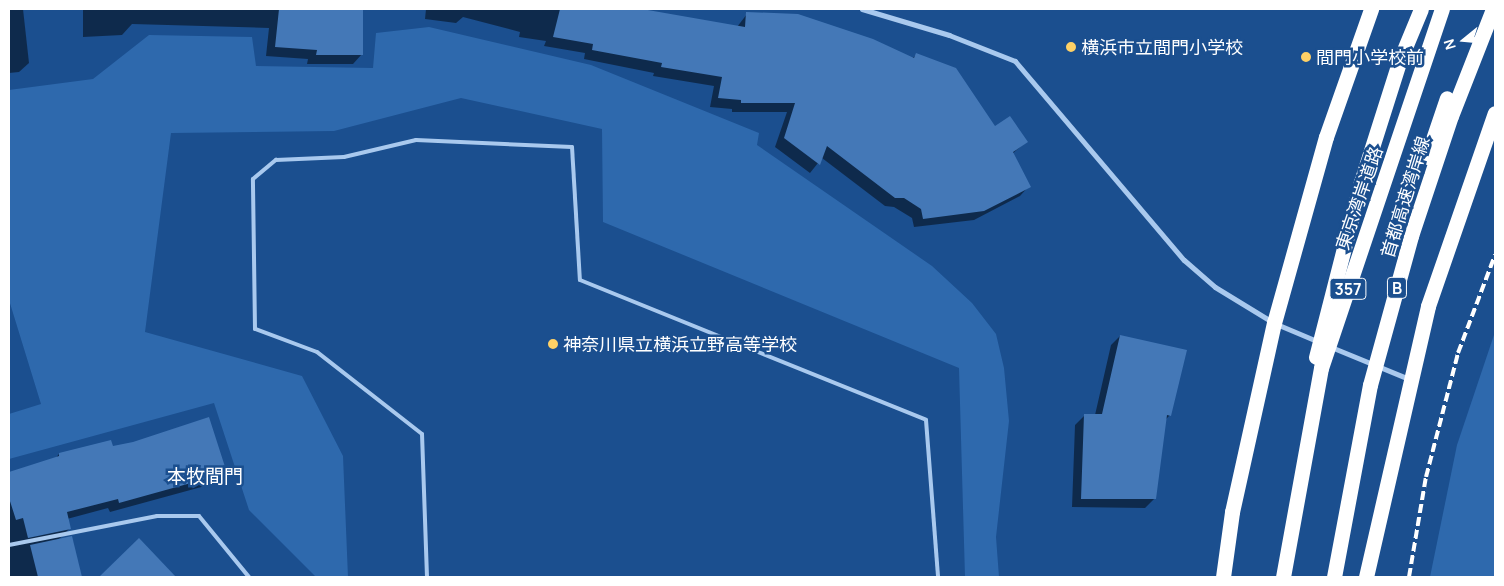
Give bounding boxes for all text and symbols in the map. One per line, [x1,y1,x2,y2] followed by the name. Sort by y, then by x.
[1439,15,1489,65] north arrow
[1081,36,1243,58] place label: 横浜市立間門小学校
[1439,37,1460,52] text: N
[1065,41,1077,53] marker: 横浜市立間門小学校
[1316,46,1424,68] place label: 間門小学校前
[1300,51,1312,63] marker: 間門小学校前
[1376,134,1434,260] street label: 首都高速湾岸線
[1331,143,1387,253] street label: 東京湾岸道路
[1386,274,1408,302] road number: B
[1329,276,1367,302] road number: 357
[563,333,797,355] place label: 神奈川県立横浜立野高等学校
[547,338,559,350] marker: 神奈川県立横浜立野高等学校
[167,466,243,488] district label: 本牧間門

